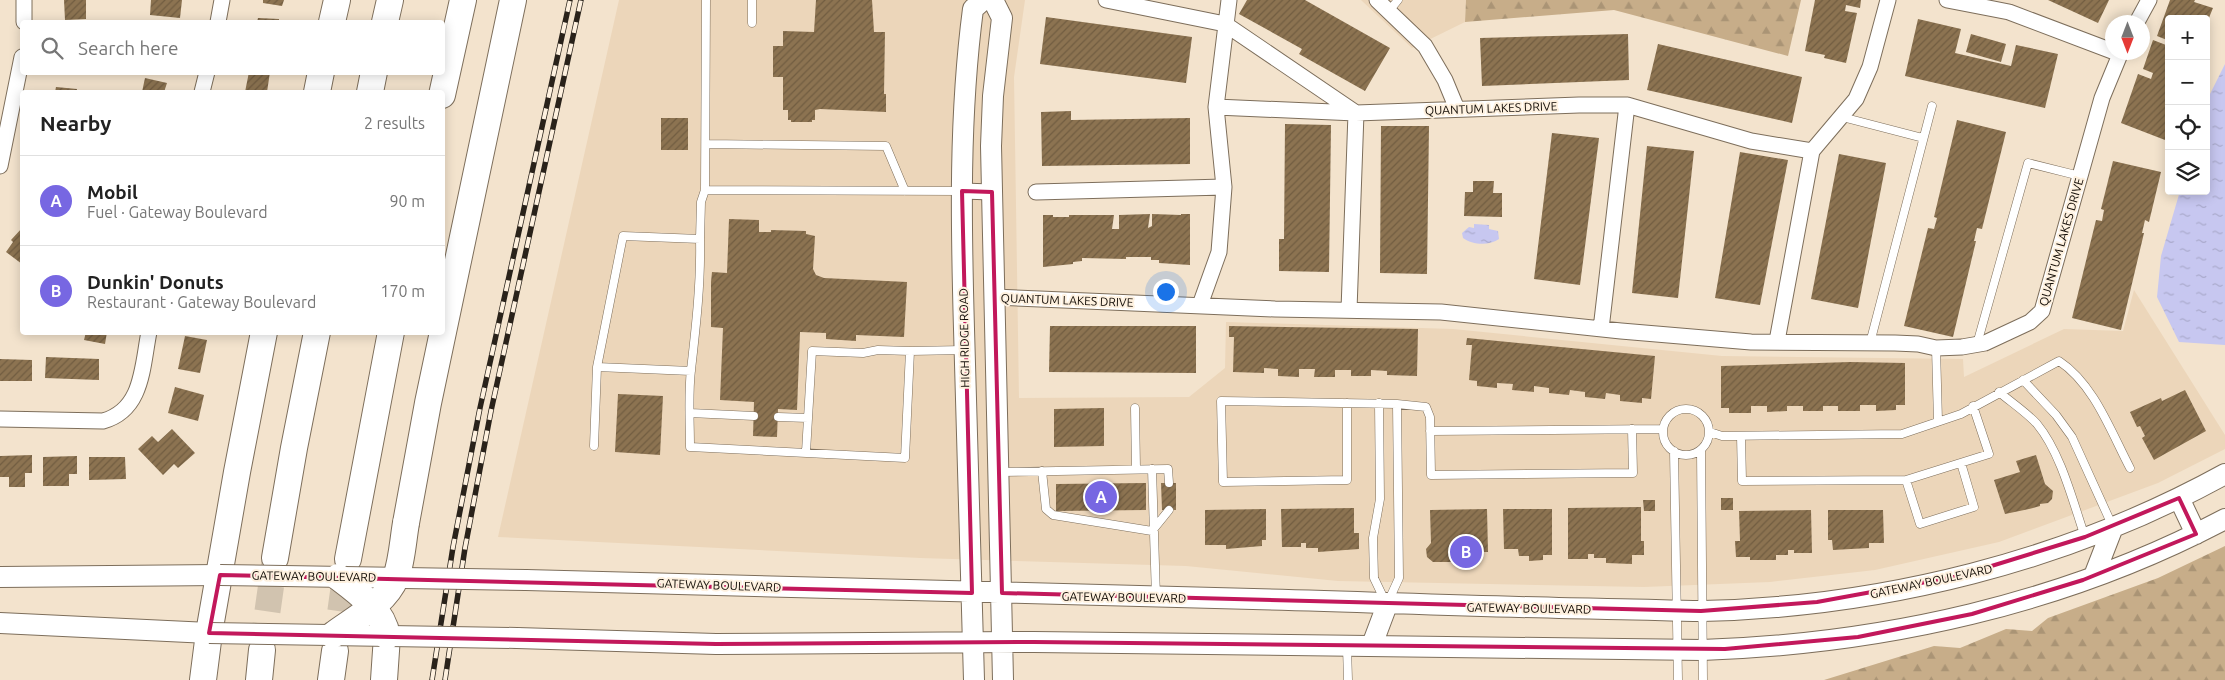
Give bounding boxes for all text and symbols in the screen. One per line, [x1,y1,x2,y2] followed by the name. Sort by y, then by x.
[2105,15,2150,60] north arrow
[2165,15,2210,195] map controls
[2165,15,2210,60] button: +
[20,20,445,75] search box
[38,34,66,62] icon: search
[78,37,178,59] text: Search here
[2165,60,2210,105] button: −
[1425,99,1558,117] street label: QUANTUM LAKES DRIVE
[2165,105,2210,150] button: locate
[40,111,111,135] text: Nearby
[364,114,425,132] text: 2 results
[2165,150,2210,195] button: layers
[2036,176,2086,308] street label: QUANTUM LAKES DRIVE
[87,181,138,203] text: Mobil
[50,192,62,210] text: A
[389,192,425,210] text: 90 m
[87,203,268,221] text: Fuel · Gateway Boulevard
[87,271,224,293] text: Dunkin' Donuts
[1153,279,1179,305] your location
[51,282,61,300] text: B
[380,282,425,300] text: 170 m
[957,288,971,388] street label: HIGH RIDGE ROAD
[1001,291,1134,309] street label: QUANTUM LAKES DRIVE
[87,293,316,311] text: Restaurant · Gateway Boulevard
[1085,478,1117,516] pin: A
[1450,533,1482,571] pin: B
[1869,562,1993,600] street label: GATEWAY BOULEVARD
[251,568,377,584] street label: GATEWAY BOULEVARD
[656,576,782,594] street label: GATEWAY BOULEVARD
[1061,589,1187,605] street label: GATEWAY BOULEVARD
[1466,600,1592,616] street label: GATEWAY BOULEVARD

